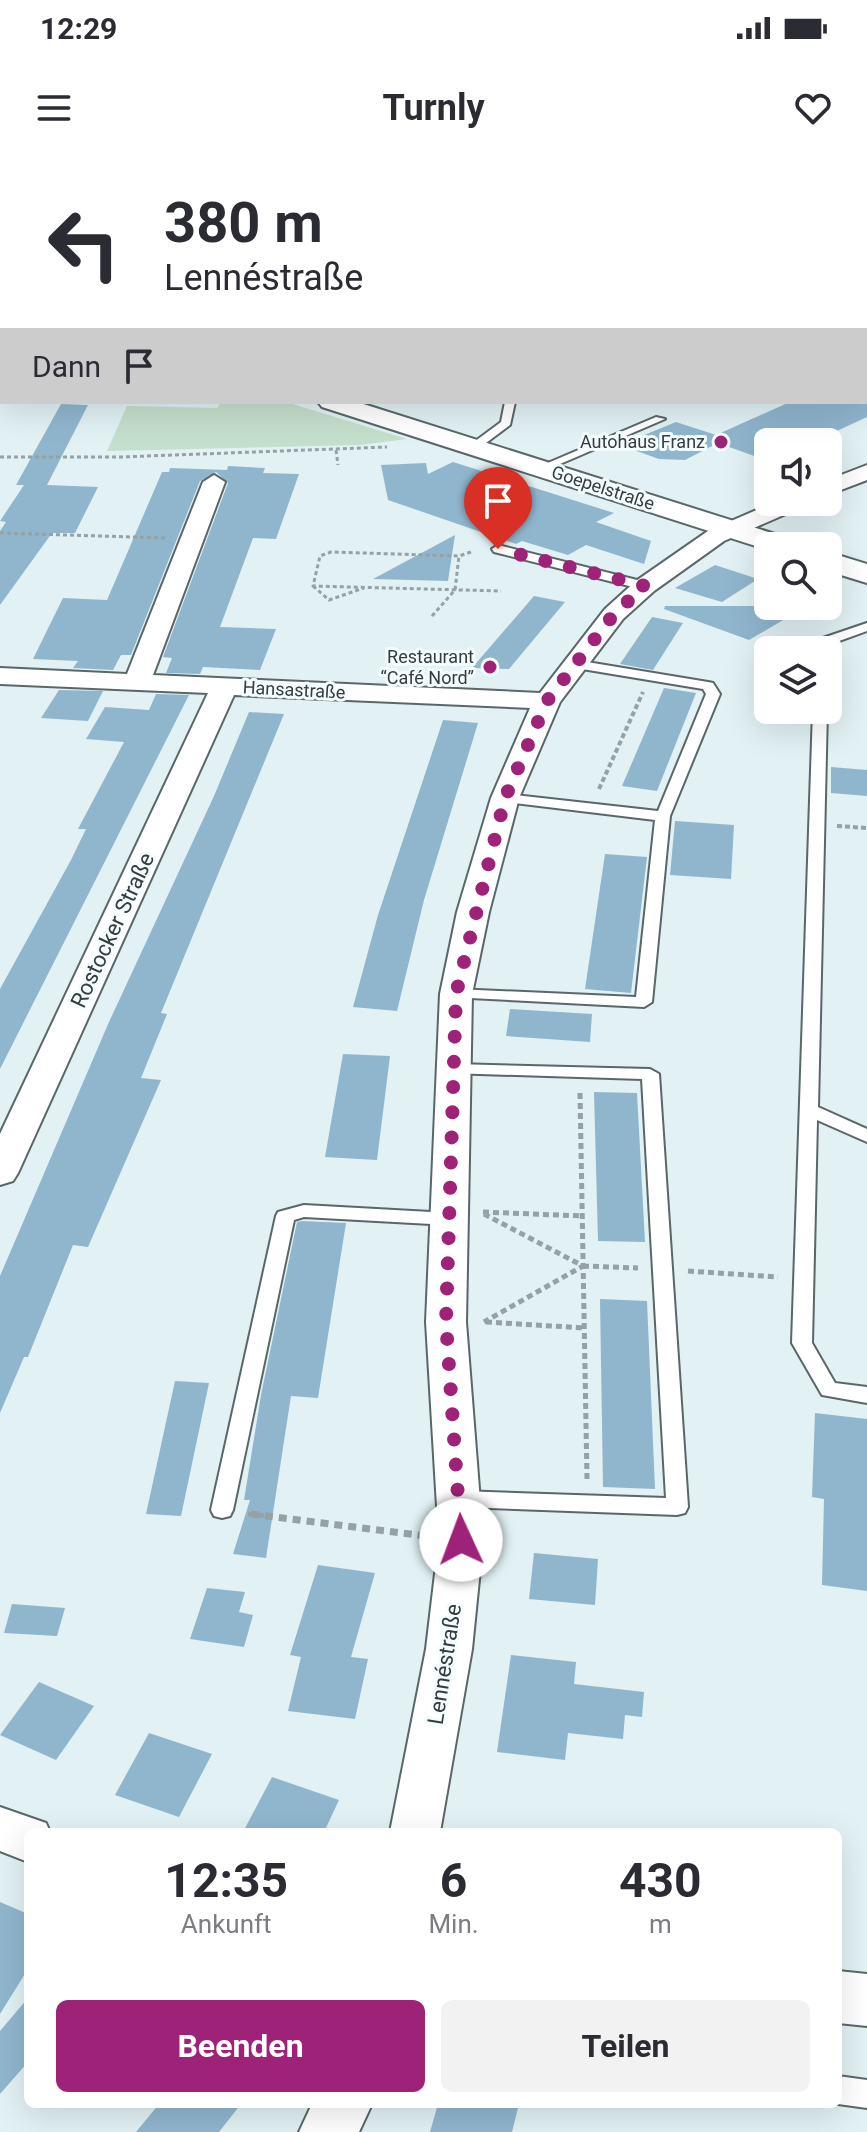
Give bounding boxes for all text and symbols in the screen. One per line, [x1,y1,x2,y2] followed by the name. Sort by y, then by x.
[40,11,117,46] text: 12:29
[32,86,76,130] icon: menu
[791,86,835,130] icon: heart
[382,87,485,129] text: Turnly
[164,190,323,256] text: 380 m
[32,192,136,296] icon: left
[164,257,363,299] text: Lennéstraße
[117,344,161,388] icon: arrive
[32,349,101,384] text: Dann
[754,428,842,724] map controls
[754,428,842,516] button: sound
[580,431,705,452] place label: Autohaus Franz
[712,433,730,451] marker: Autohaus Franz
[549,461,657,514] street label: Goepelstraße
[464,467,532,549] pin
[476,479,520,523] icon: arrive
[754,532,842,620] button: search
[754,636,842,724] button: layers
[380,646,474,688] place label: Restaurant “Café Nord”
[481,658,499,676] marker: Restaurant “Café Nord”
[242,676,346,703] street label: Hansastraße
[66,849,159,1012] street label: Rostocker Straße
[419,1498,503,1582] position arrow
[423,1602,466,1726] street label: Lennéstraße
[164,1852,288,1909] text: 12:35
[440,1852,467,1909] text: 6
[619,1852,702,1909] text: 430
[181,1909,272,1939] text: Ankunft
[428,1909,479,1939] text: Min.
[649,1909,672,1939] text: m
[56,2000,425,2092] button: Beenden
[441,2000,810,2092] button: Teilen

